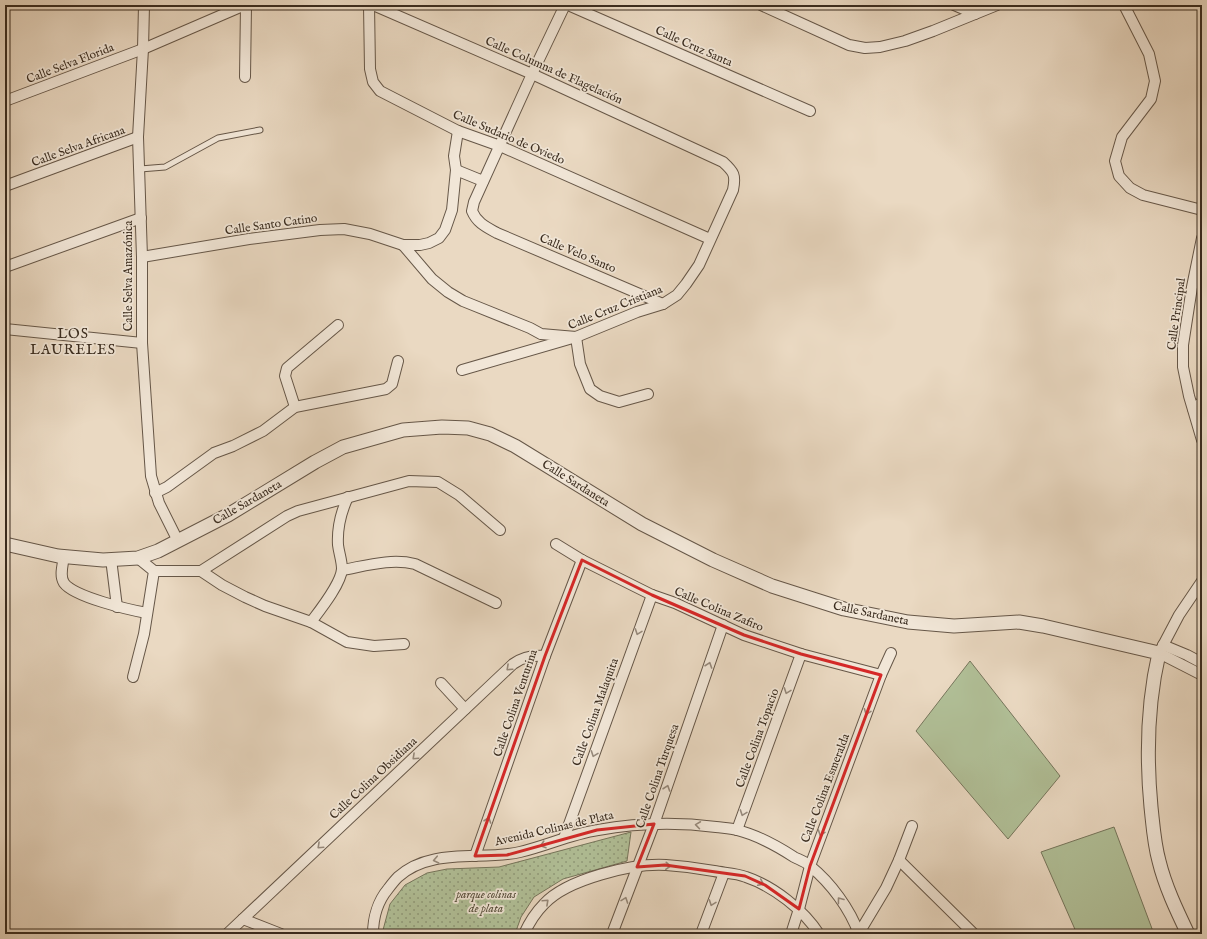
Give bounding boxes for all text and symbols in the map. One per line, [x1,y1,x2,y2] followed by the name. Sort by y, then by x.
[653,23,735,70] street label: Calle Cruz Santa
[483,33,625,108] street label: Calle Columna de Flagelación
[24,40,117,87] street label: Calle Selva Florida
[450,107,568,168] street label: Calle Sudario de Oviedo
[29,122,128,170] street label: Calle Selva Africana
[224,211,319,238] street label: Calle Santo Catino
[121,220,136,331] street label: Calle Selva Amazónica
[537,231,619,277] street label: Calle Velo Santo
[1164,276,1190,351] street label: Calle Principal
[566,281,665,333] street label: Calle Cruz Cristiana
[30,325,116,359] district label: LOS LAURELES
[539,457,613,511] street label: Calle Sardaneta
[210,476,285,528] street label: Calle Sardaneta
[672,584,766,635] street label: Calle Colina Zafiro
[832,598,911,629] street label: Calle Sardaneta
[635,628,643,635] one-way arrow
[490,647,541,759] street label: Calle Colina Venturina
[569,655,623,768] street label: Calle Colina Malaquita
[704,661,713,668] one-way arrow
[506,663,514,670] one-way arrow
[733,686,784,790] street label: Calle Colina Topacio
[784,687,792,694] one-way arrow
[864,708,872,715] one-way arrow
[633,721,684,831] street label: Calle Colina Turquesa
[798,731,854,845] street label: Calle Colina Esmeralda
[326,733,421,823] street label: Calle Colina Obsidiana
[590,750,599,757] one-way arrow
[412,752,420,760] one-way arrow
[662,784,671,791] one-way arrow
[492,807,616,850] street label: Avenida Colinas de Plata
[739,810,748,817] one-way arrow
[483,816,491,823] one-way arrow
[695,821,701,830] one-way arrow
[818,830,826,837] one-way arrow
[539,840,546,848] one-way arrow
[317,841,325,849] one-way arrow
[433,855,439,863] one-way arrow
[665,861,671,870] one-way arrow
[756,878,764,886] one-way arrow
[454,887,516,916] park label: parque colinas de plata
[620,897,628,904] one-way arrow
[838,897,845,904] one-way arrow
[542,900,549,907] one-way arrow
[709,900,717,907] one-way arrow

